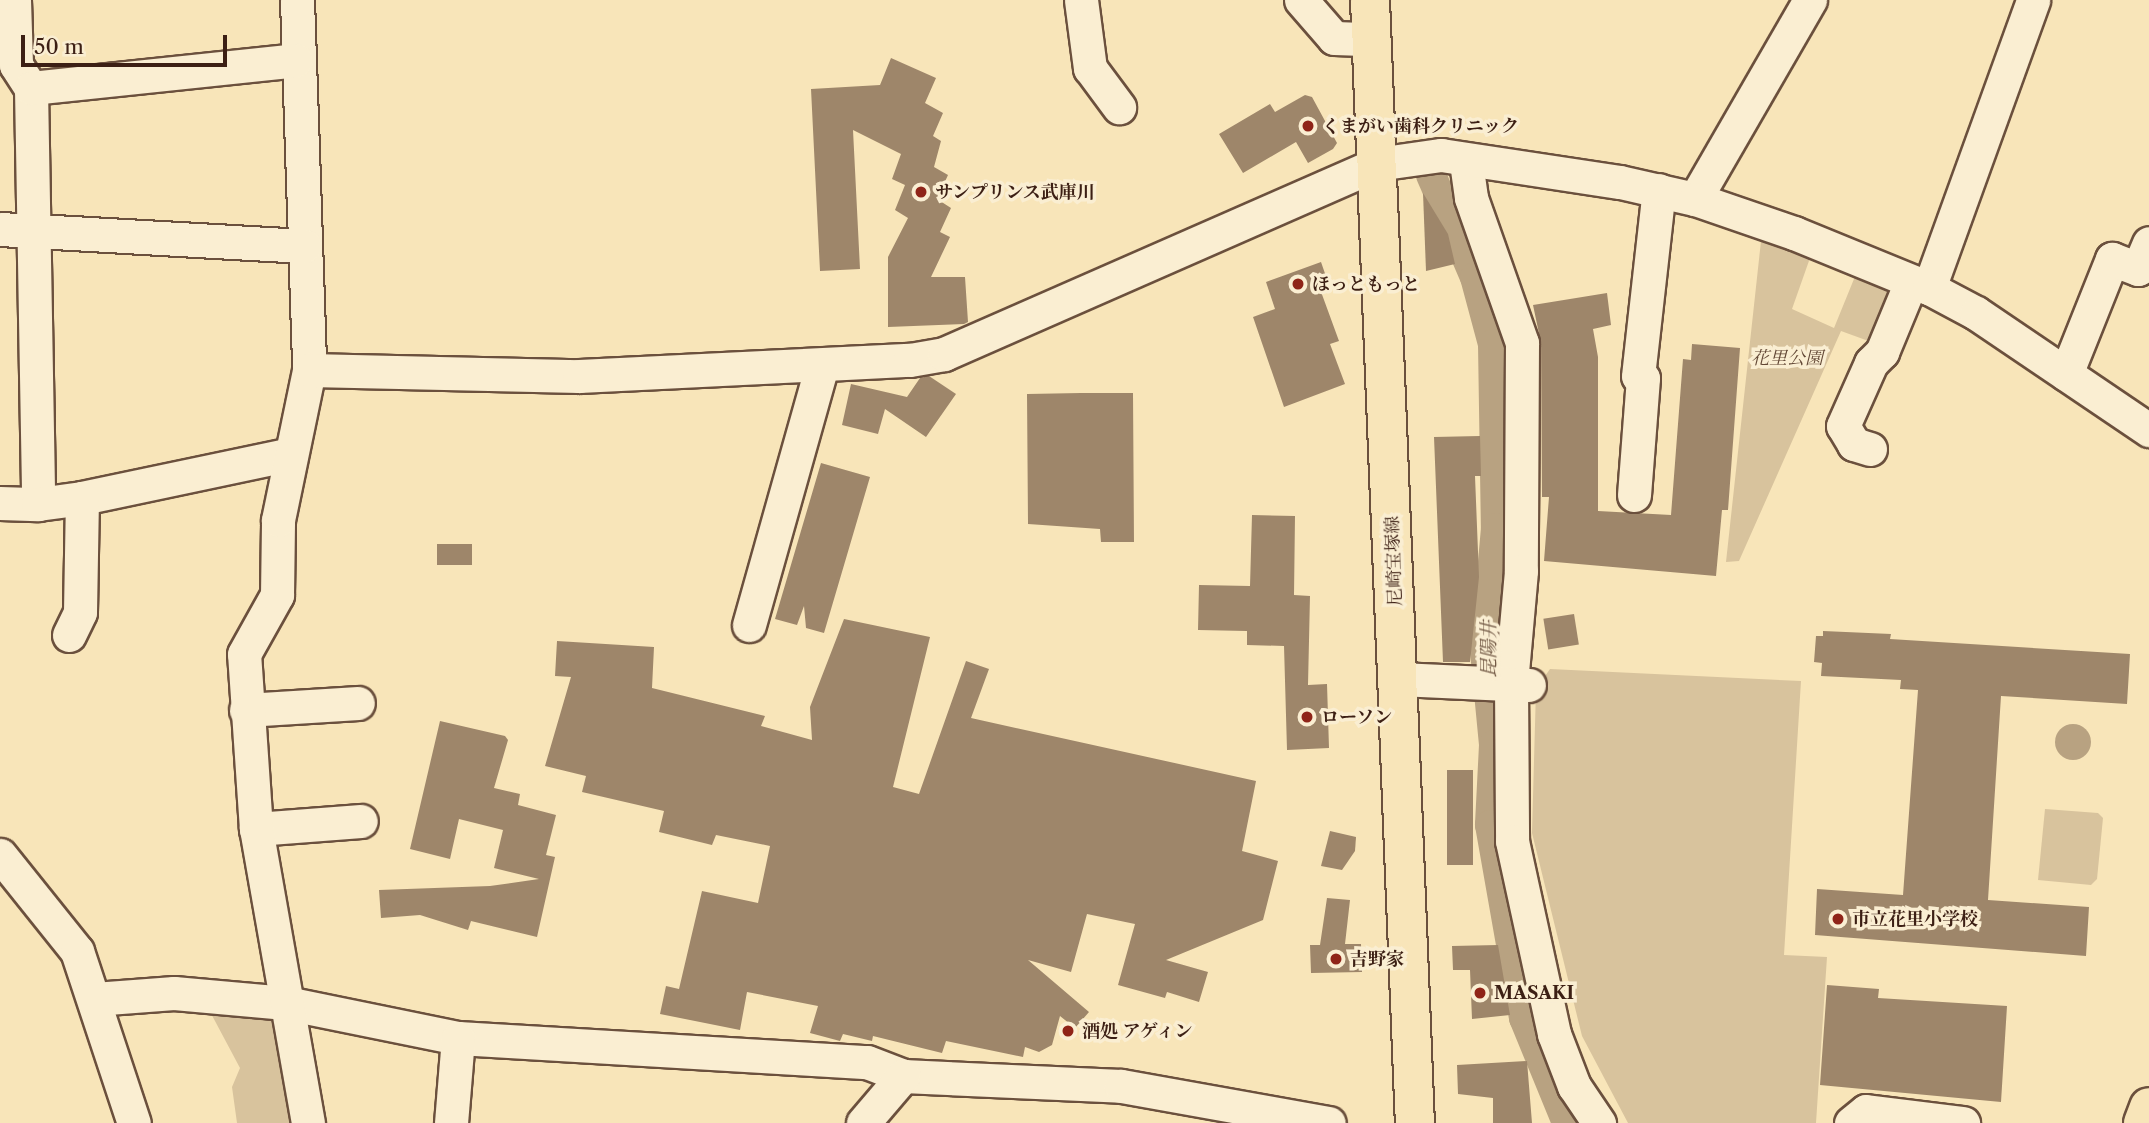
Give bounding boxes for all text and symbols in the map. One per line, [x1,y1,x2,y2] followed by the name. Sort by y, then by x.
[24,21,231,65] scale bar
[34,34,84,59] text: 50 m
[1322,115,1520,137] place label: くまがい歯科クリニック
[1300,118,1316,134] marker: くまがい歯科クリニック
[935,181,1097,203] place label: サンプリンス武庫川
[913,184,929,200] marker: サンプリンス武庫川
[1312,273,1420,295] place label: ほっともっと
[1290,276,1306,292] marker: ほっともっと
[1751,347,1823,369] park label: 花里公園
[1382,516,1406,606] street label: 尼崎宝塚線
[1478,621,1500,677] water label: 昆陽井
[1321,706,1393,728] place label: ローソン
[1299,709,1315,725] marker: ローソン
[1852,908,1978,930] place label: 市立花里小学校
[1830,911,1846,927] marker: 市立花里小学校
[1350,948,1404,970] place label: 吉野家
[1328,951,1344,967] marker: 吉野家
[1494,982,1574,1004] place label: MASAKI
[1472,985,1488,1001] marker: MASAKI
[1082,1020,1195,1042] place label: 酒処 アゲィン
[1060,1023,1076,1039] marker: 酒処 アゲィン

